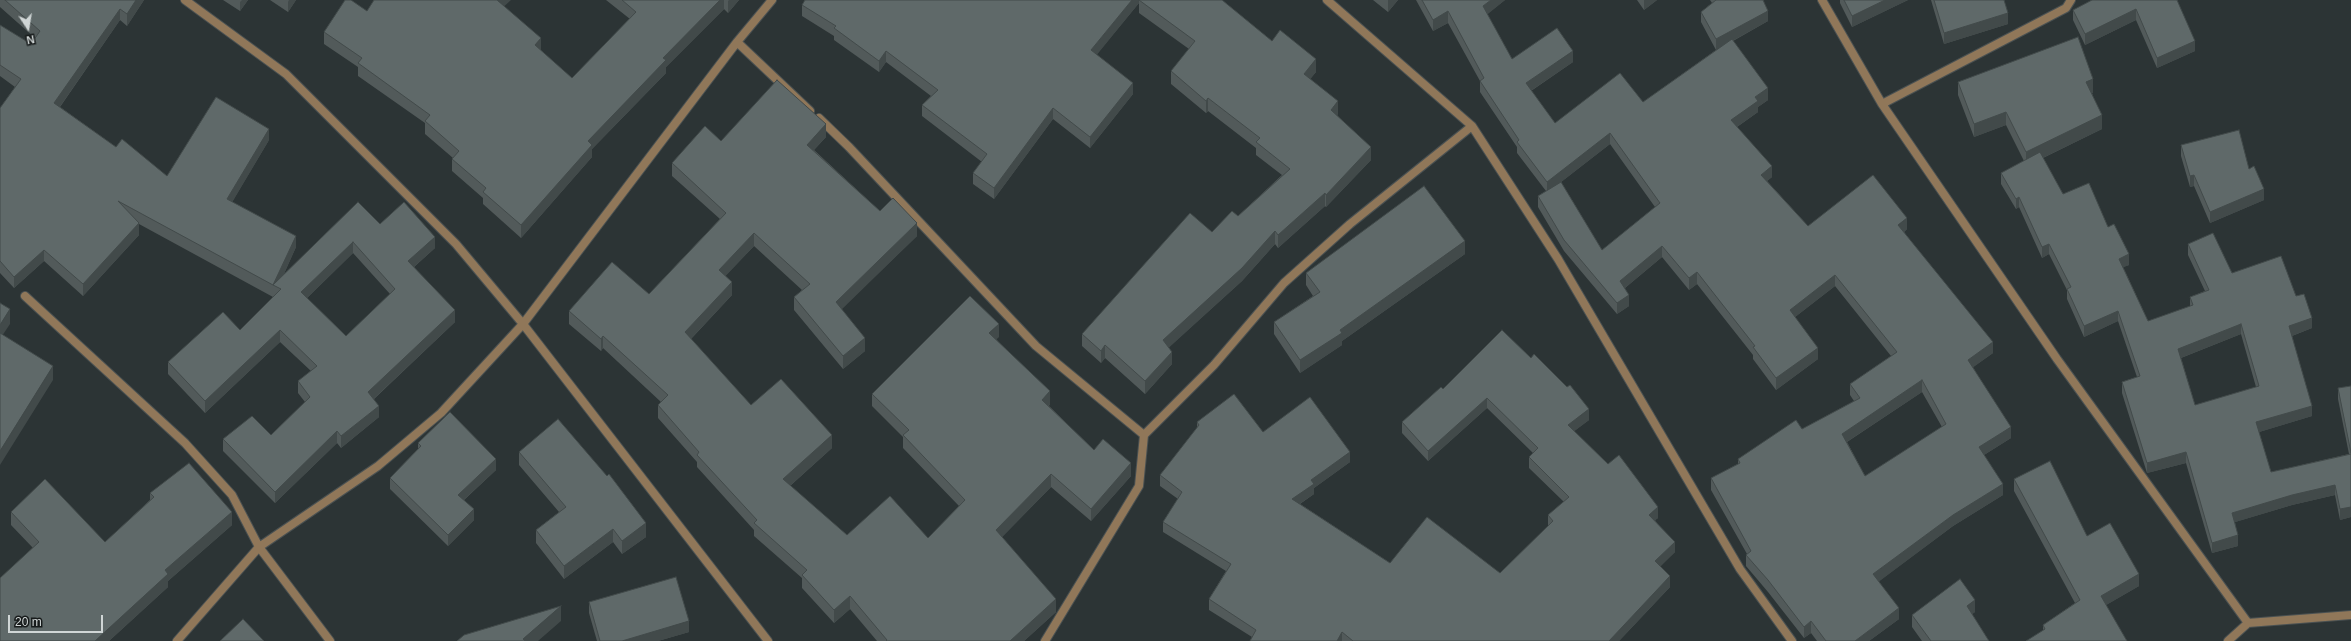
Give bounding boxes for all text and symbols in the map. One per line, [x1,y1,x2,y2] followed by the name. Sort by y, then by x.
[8,8,48,48] north arrow
[25,33,36,46] text: N
[10,607,105,633] scale bar
[15,615,42,629] text: 20 m

